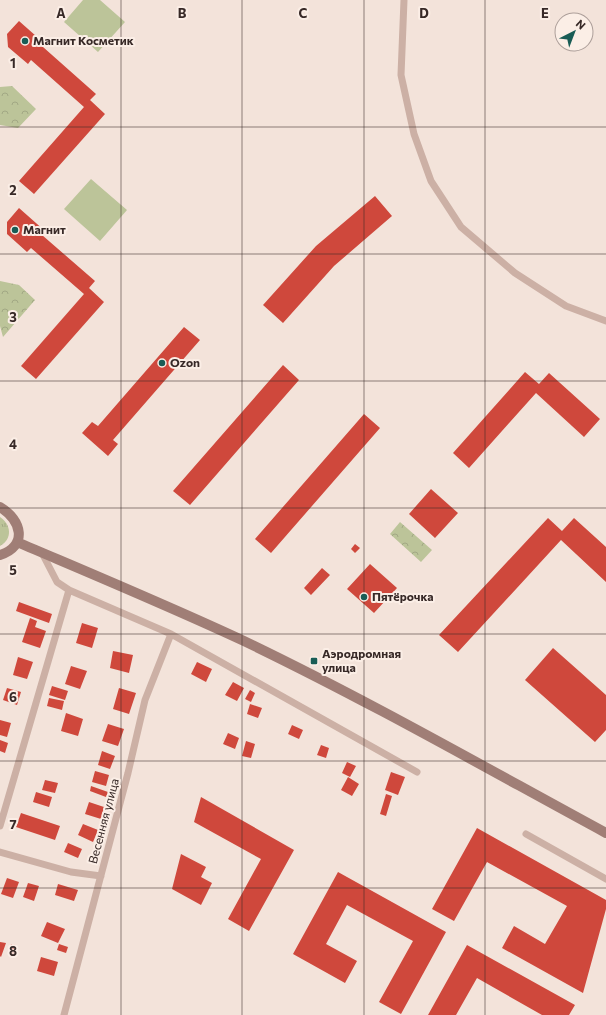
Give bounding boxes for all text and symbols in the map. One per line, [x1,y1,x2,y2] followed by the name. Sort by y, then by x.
[56,5,66,21] text: A
[178,5,187,21] text: B
[299,5,308,21] text: C
[419,5,429,21] text: D
[541,5,549,21] text: E
[554,12,594,52] north arrow
[574,17,588,32] text: N
[33,33,134,47] place label: Магнит Косметик
[20,36,30,46] marker: Магнит Косметик
[10,55,16,71] text: 1
[9,182,17,198] text: 2
[23,222,66,236] place label: Магнит
[10,225,20,235] marker: Магнит
[9,309,17,325] text: 3
[170,355,200,369] place label: Ozon
[157,358,167,368] marker: Ozon
[9,436,17,452] text: 4
[9,562,17,578] text: 5
[372,589,434,603] place label: Пятёрочка
[359,592,369,602] marker: Пятёрочка
[322,646,401,674] place label: Аэродромная улица
[309,656,319,666] marker: Аэродромная улица
[9,689,17,705] text: 6
[85,777,121,865] street label: Весенняя улица
[9,816,17,832] text: 7
[9,943,17,959] text: 8

